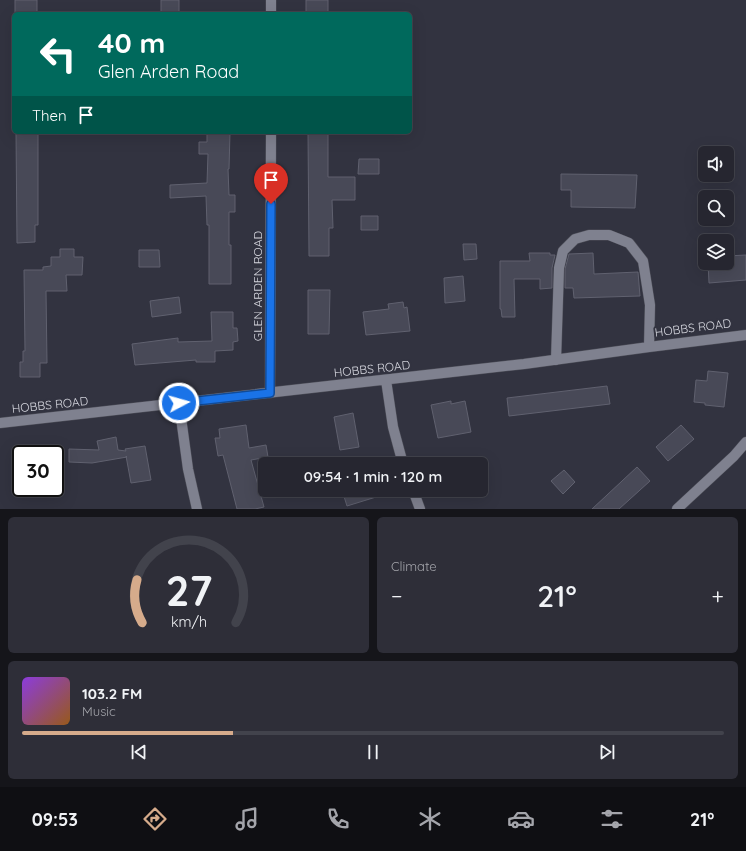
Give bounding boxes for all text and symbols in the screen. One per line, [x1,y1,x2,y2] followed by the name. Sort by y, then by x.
[98,25,165,60] text: 40 m
[32,28,84,80] icon: left
[98,60,239,83] text: Glen Arden Road
[75,104,97,126] icon: arrive
[32,106,67,125] text: Then
[698,146,734,270] map controls
[698,146,734,182] button: sound
[254,163,288,204] pin
[260,169,282,191] icon: arrive
[698,190,734,226] button: search
[250,231,265,341] street label: GLEN ARDEN ROAD
[698,234,734,270] button: layers
[654,315,732,340] street label: HOBBS ROAD
[333,357,411,380] street label: HOBBS ROAD
[158,382,200,424] position arrow
[11,393,89,416] street label: HOBBS ROAD
[12,445,64,497] speed limit sign: 30
[304,467,442,486] text: 09:54 · 1 min · 120 m
[391,558,437,574] text: Climate
[165,564,212,616] text: 27
[537,577,577,615] text: 21°
[391,582,402,610] text: −
[712,582,724,610] text: +
[170,613,207,631] text: km/h
[82,684,142,703] text: 103.2 FM
[82,703,116,719] text: Music
[128,741,150,763] icon: previous
[362,741,384,763] icon: pause
[596,741,618,763] icon: next
[141,805,169,833] icon: directions
[233,805,261,833] icon: music
[324,805,352,833] icon: phone
[416,805,444,833] icon: climate
[507,805,535,833] icon: car
[598,805,626,833] icon: filters
[32,808,78,831] text: 09:53
[690,808,714,831] text: 21°

